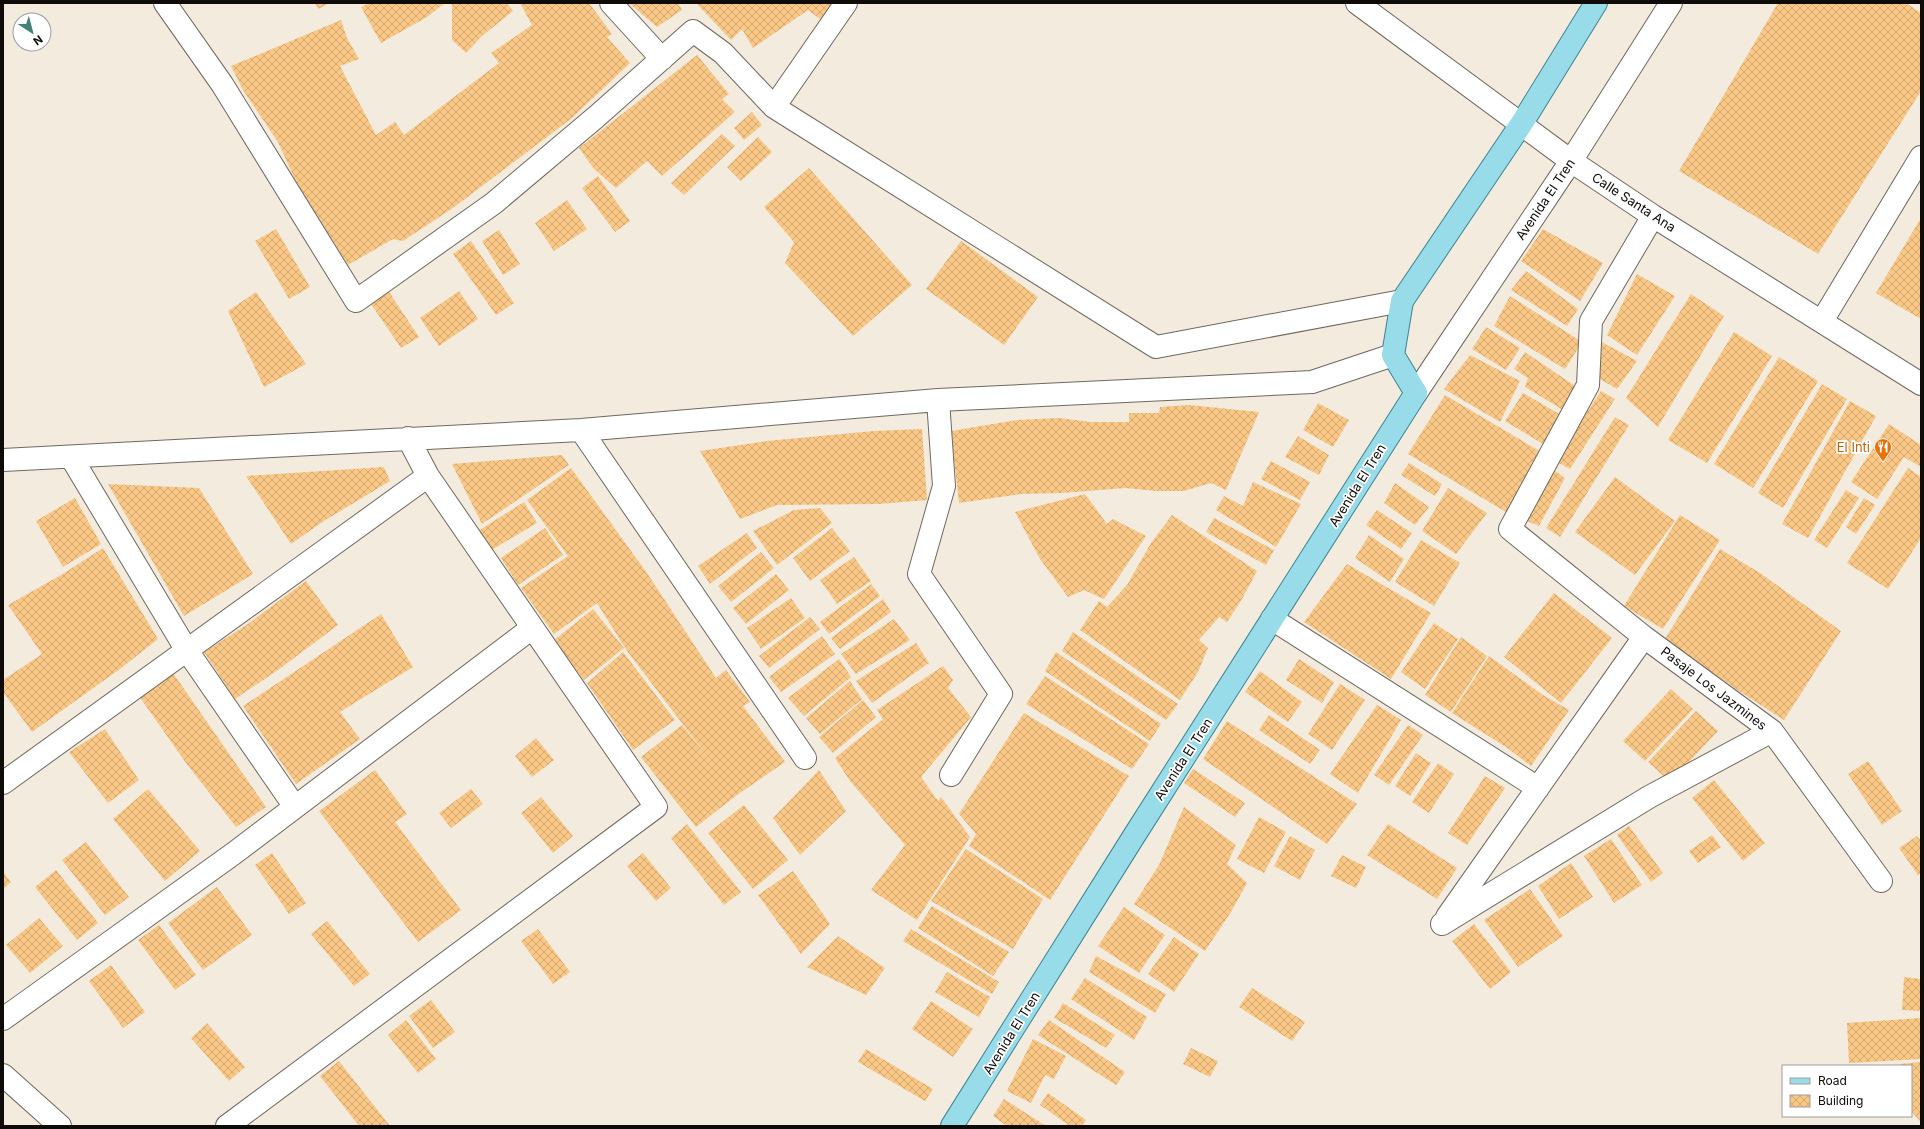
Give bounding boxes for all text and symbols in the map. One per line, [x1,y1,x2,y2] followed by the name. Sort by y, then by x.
[12,12,52,52] north arrow
[30,32,45,48] text: N
[1512,155,1578,243] street label: Avenida El Tren
[1589,169,1679,235] street label: Calle Santa Ana
[1873,437,1893,462] restaurant icon: El Inti
[1837,439,1870,455] place label: El Inti
[1325,441,1389,529] street label: Avenida El Tren
[1658,643,1770,733] street label: Pasaje Los Jazmines
[1151,715,1215,803] street label: Avenida El Tren
[979,989,1043,1077] street label: Avenida El Tren
[1782,1065,1912,1117] legend
[1818,1073,1847,1088] text: Road
[1818,1093,1863,1108] text: Building

